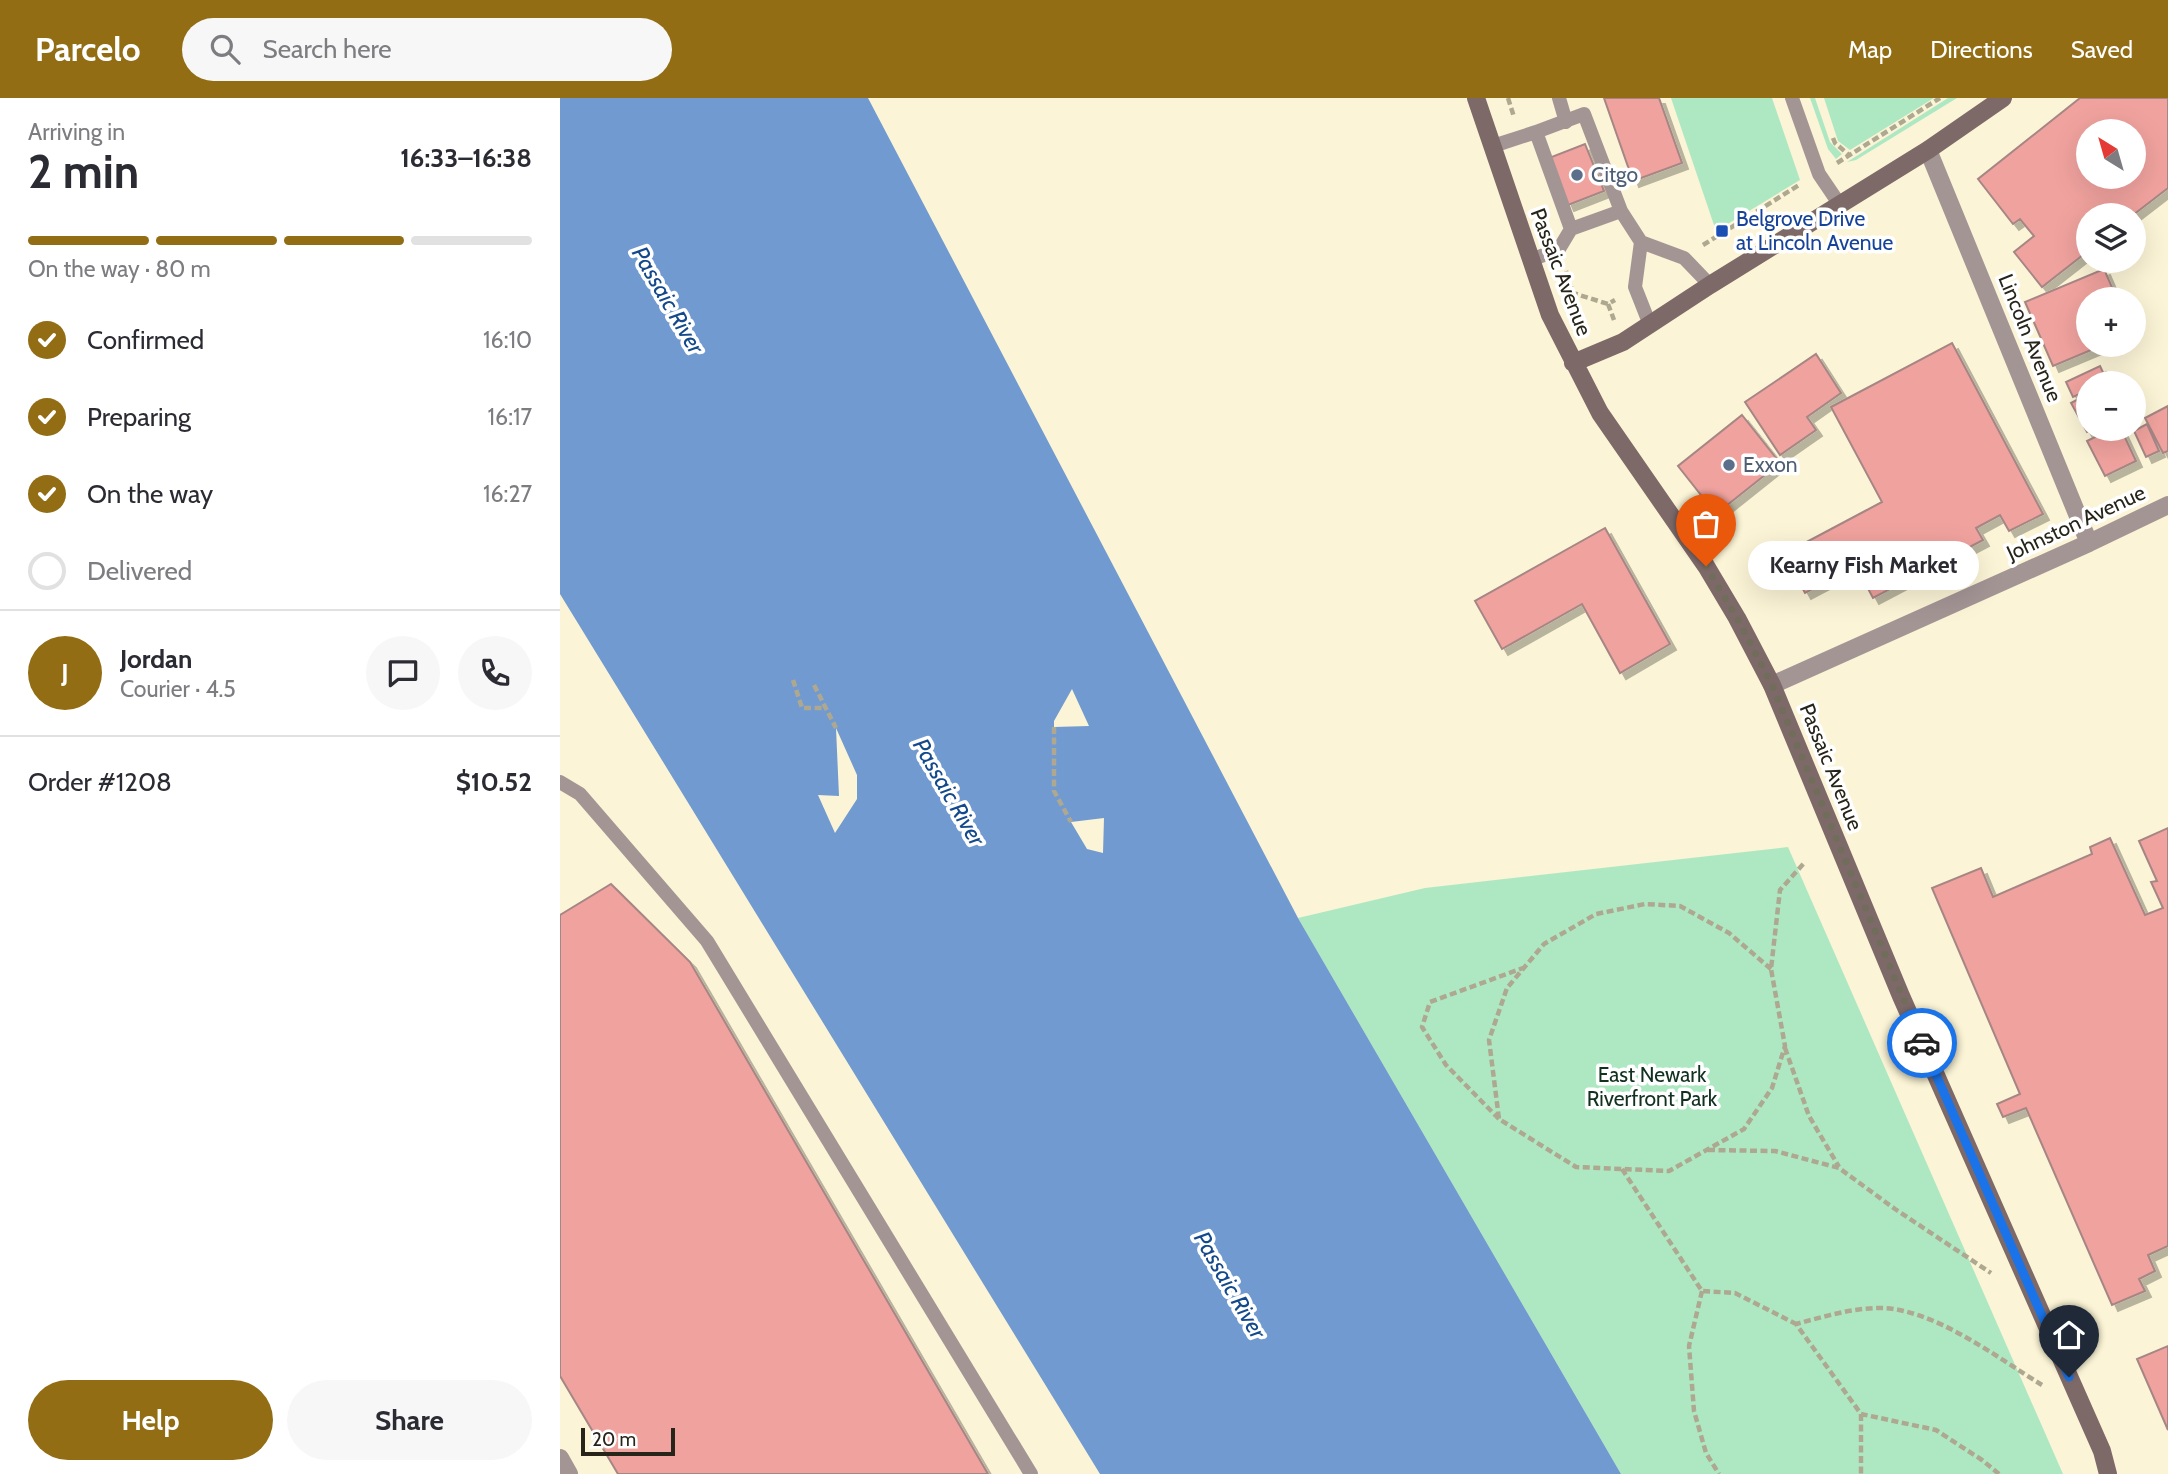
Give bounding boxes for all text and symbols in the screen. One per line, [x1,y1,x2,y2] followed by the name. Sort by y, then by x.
[182,18,672,81] search box
[35,29,140,69] text: Parcelo
[206,30,244,68] icon: search
[262,33,392,65] text: Search here
[1848,35,1892,64] text: Map
[1930,35,2033,64] text: Directions
[2071,35,2133,64] text: Saved
[28,118,125,146] text: Arriving in
[2076,119,2146,189] north arrow
[2076,119,2146,441] map controls
[400,142,532,174] text: 16:33–16:38
[28,144,139,200] text: 2 min
[1591,162,1638,187] place label: Citgo
[1569,167,1585,183] marker: Citgo
[2076,203,2146,273] button: layers
[1526,205,1597,339] street label: Passaic Avenue
[1736,206,1894,255] place label: Belgrove Drive at Lincoln Avenue
[1714,223,1730,239] marker: Belgrove Drive at Lincoln Avenue
[626,241,710,360] water label: Passaic River
[28,255,211,283] text: On the way · 80 m
[1993,270,2068,406] street label: Lincoln Avenue
[2076,287,2146,357] button: +
[28,321,66,359] icon: check
[87,324,204,356] text: Confirmed
[483,326,532,354] text: 16:10
[2076,371,2146,441] button: −
[28,398,66,436] icon: check
[87,401,191,433] text: Preparing
[488,403,532,431] text: 16:17
[1743,452,1797,477] place label: Exxon
[1721,457,1737,473] marker: Exxon
[28,475,66,513] icon: check
[87,478,213,510] text: On the way
[2002,479,2149,566] street label: Johnston Avenue
[483,480,532,508] text: 16:27
[1676,494,1736,566] pin
[1687,505,1725,543] icon: bag
[1748,542,1979,590] callout: Kearny Fish Market
[1770,551,1957,579] text: Kearny Fish Market
[87,555,192,587] text: Delivered
[366,636,440,710] button: chat
[458,636,532,710] button: phone
[120,643,192,675] text: Jordan
[61,657,69,689] text: J
[120,675,236,703] text: Courier · 4.5
[1795,700,1868,834] street label: Passaic Avenue
[907,733,991,852] water label: Passaic River
[28,766,172,798] text: Order #1208
[456,766,532,798] text: $10.52
[1887,1008,1957,1078] courier
[1903,1024,1941,1062] icon: car
[1587,1062,1718,1111] park label: East Newark Riverfront Park
[1188,1226,1272,1345] water label: Passaic River
[2039,1305,2099,1377] pin
[2050,1316,2088,1354] icon: home
[28,1380,273,1460] button: Help
[287,1380,532,1460] button: Share
[581,1425,676,1457] scale bar
[592,1428,636,1451] text: 20 m

